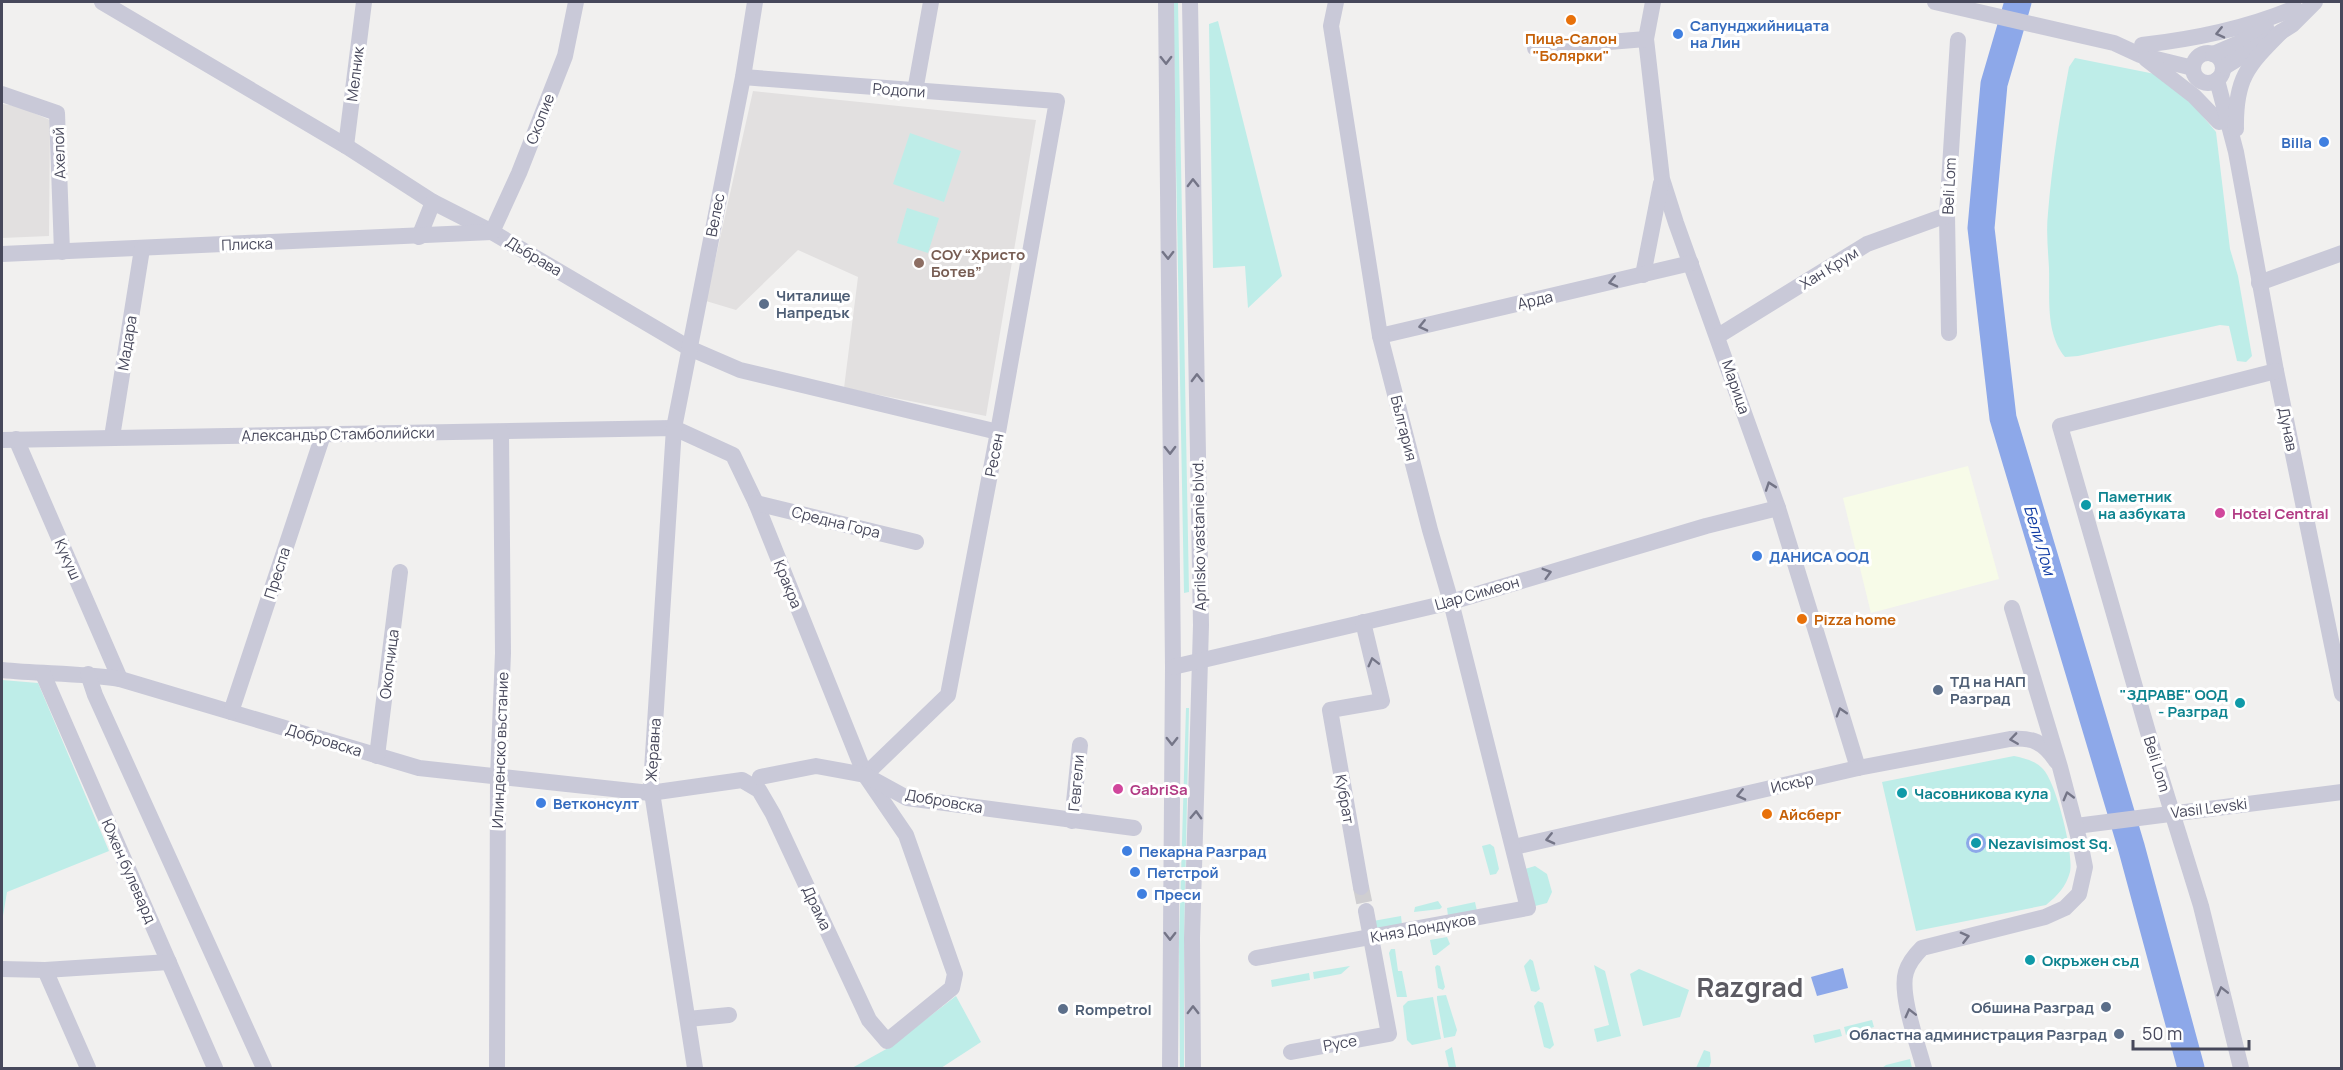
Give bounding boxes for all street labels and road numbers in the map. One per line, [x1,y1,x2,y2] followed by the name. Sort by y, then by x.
[341,45,369,103] street label: Мелник
[872,78,926,102] street label: Родопи
[521,90,559,147] street label: Скопие
[48,127,70,179] street label: Ахелой
[1937,157,1961,215] street label: Beli Lom
[701,192,729,238] street label: Велес
[502,231,566,281] street label: Дъбрава
[221,233,273,255] street label: Плиска
[1796,242,1862,294] street label: Хан Крум
[1515,286,1555,314] street label: Арда
[112,314,142,372] street label: Мадара
[1717,357,1755,417] street label: Марица
[1386,393,1422,463] street label: България
[2273,405,2303,453] street label: Дунав
[241,422,435,446] street label: Александър Стамболийски
[980,432,1008,478] street label: Ресен
[1187,459,1211,611] street label: Aprilsko vastanie blvd.
[790,501,882,543] street label: Средна Гора
[50,535,86,583] street label: Кукуш
[259,544,295,602] street label: Преспа
[769,557,807,611] street label: Кракра
[1432,571,1522,615] street label: Цар Симеон
[374,628,404,700] street label: Околчица
[487,671,513,829] street label: Илинденско въстание
[640,717,666,783] street label: Жеравна
[283,718,365,762] street label: Добровска
[2139,734,2175,794] street label: Beli Lom
[1063,754,1089,812] street label: Гевгели
[1769,768,1816,798] street label: Искър
[1330,773,1360,826] street label: Кубрат
[903,784,985,818] street label: Добровска
[2170,793,2248,823] street label: Vasil Levski
[97,816,161,926] street label: Южен булевард
[798,882,836,934] street label: Драма
[1369,908,1477,948] street label: Княз Дондуков
[1322,1030,1359,1056] street label: Русе

